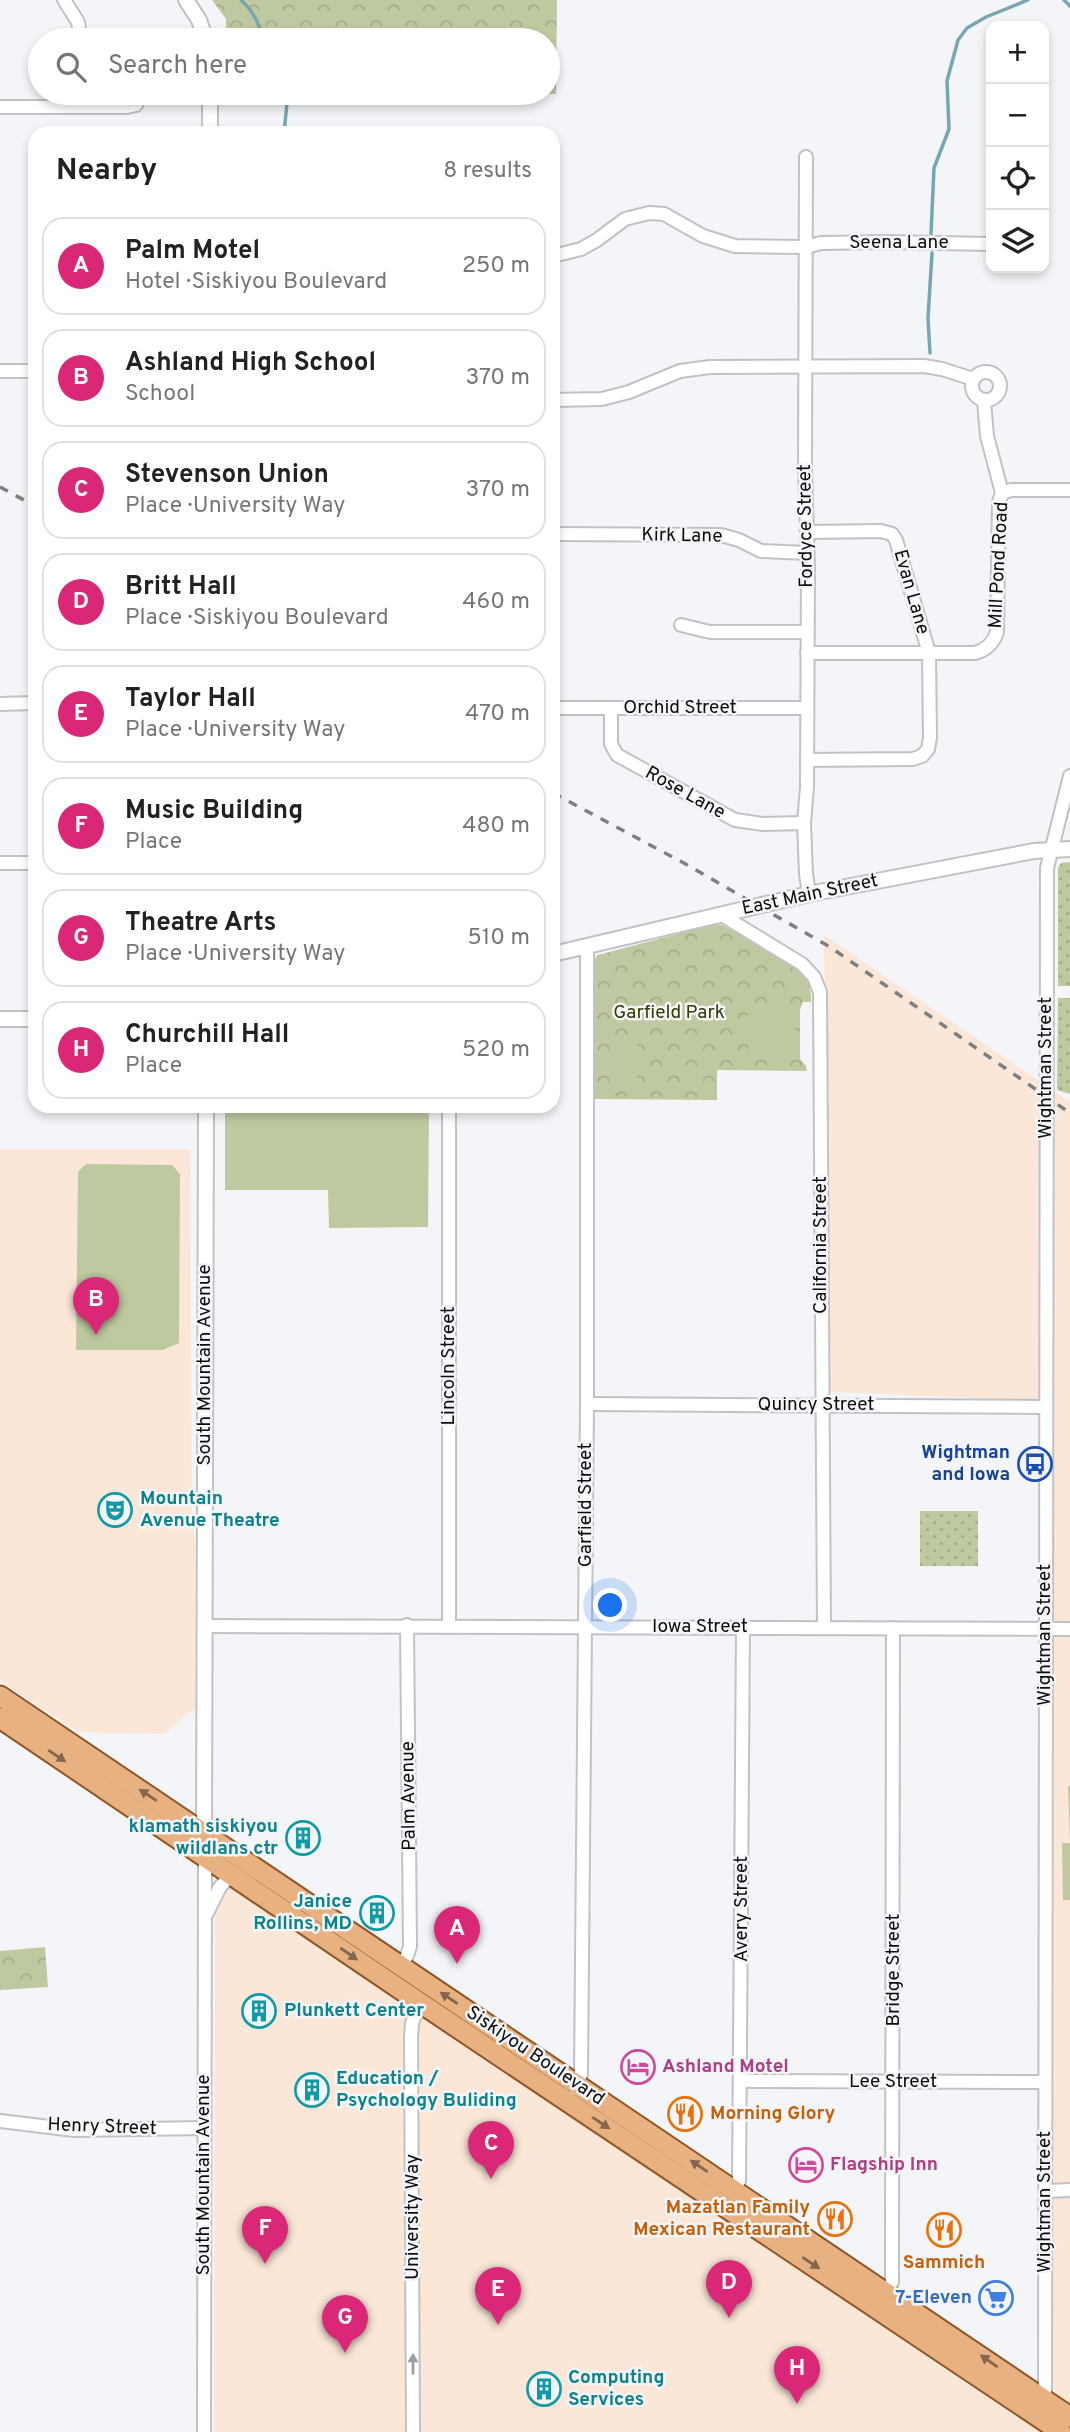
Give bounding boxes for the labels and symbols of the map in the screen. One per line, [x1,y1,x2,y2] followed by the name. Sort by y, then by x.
[849,231,949,255] street label: Seena Lane
[793,464,819,588] street label: Fordyce Street
[984,501,1014,629] street label: Mill Pond Road
[641,523,723,549] street label: Kirk Lane
[887,547,935,637] street label: Evan Lane
[623,696,737,720] street label: Orchid Street
[641,761,729,825] street label: Rose Lane
[740,869,880,921] street label: East Main Street
[1034,997,1058,1139] street label: Wightman Street
[613,1001,725,1025] park label: Garfield Park
[809,1176,833,1314] street label: California Street
[193,1264,217,1466] street label: South Mountain Avenue
[73,1277,119,1335] pin: B
[437,1306,461,1426] street label: Lincoln Street
[758,1393,874,1417] street label: Quincy Street
[921,1441,1010,1487] place label: Wightman and Iowa
[574,1443,598,1567] street label: Garfield Street
[1016,1445,1054,1483] bus stop icon: Wightman and Iowa
[140,1487,280,1533] place label: Mountain Avenue Theatre
[96,1491,134,1529] theatre icon: Mountain Avenue Theatre
[1033,1564,1057,1706] street label: Wightman Street
[593,1588,627,1622] your location
[652,1615,748,1639] street label: Iowa Street
[396,1741,422,1851] street label: Palm Avenue
[47,1749,66,1762] one-way arrow
[138,1789,158,1802] one-way arrow
[128,1815,278,1861] place label: klamath siskiyou wildlans ctr
[284,1819,322,1857] building icon: klamath siskiyou wildlans ctr
[730,1856,754,1962] street label: Avery Street
[253,1890,352,1936] place label: Janice Rollins, MD
[358,1894,396,1932] building icon: Janice Rollins, MD
[434,1906,480,1964] pin: A
[882,1914,906,2026] street label: Bridge Street
[340,1947,358,1961] one-way arrow
[440,1991,458,2005] one-way arrow
[240,1992,278,2030] building icon: Plunkett Center
[284,1999,424,2023] place label: Plunkett Center
[461,2001,609,2111] street label: Siskiyou Boulevard
[619,2048,657,2086] hotel icon: Ashland Motel
[662,2055,789,2079] place label: Ashland Motel
[336,2067,517,2113] place label: Education / Psychology Buliding
[849,2070,937,2094] street label: Lee Street
[293,2071,331,2109] building icon: Education / Psychology Buliding
[192,2074,216,2276] street label: South Mountain Avenue
[666,2095,704,2133] restaurant icon: Morning Glory
[710,2102,835,2126] place label: Morning Glory
[47,2113,157,2141] street label: Henry Street
[591,2117,611,2130] one-way arrow
[468,2121,514,2179] pin: C
[1033,2131,1057,2273] street label: Wightman Street
[787,2146,825,2184] hotel icon: Flagship Inn
[830,2153,938,2177] place label: Flagship Inn
[401,2154,425,2280] street label: University Way
[690,2159,708,2173] one-way arrow
[633,2196,810,2242] place label: Mazatlan Family Mexican Restaurant
[816,2200,854,2238] restaurant icon: Mazatlan Family Mexican Restaurant
[242,2206,288,2264] pin: F
[925,2211,963,2249] restaurant icon: Sammich
[903,2251,985,2275] place label: Sammich
[801,2257,820,2270] one-way arrow
[706,2260,752,2318] pin: D
[475,2267,521,2325] pin: E
[977,2279,1015,2317] supermarket icon: 7-Eleven
[895,2286,972,2310] place label: 7-Eleven
[322,2295,368,2353] pin: G
[774,2346,820,2404] pin: H
[407,2353,419,2375] one-way arrow
[980,2354,998,2368] one-way arrow
[568,2366,664,2412] place label: Computing Services
[525,2370,563,2408] building icon: Computing Services

